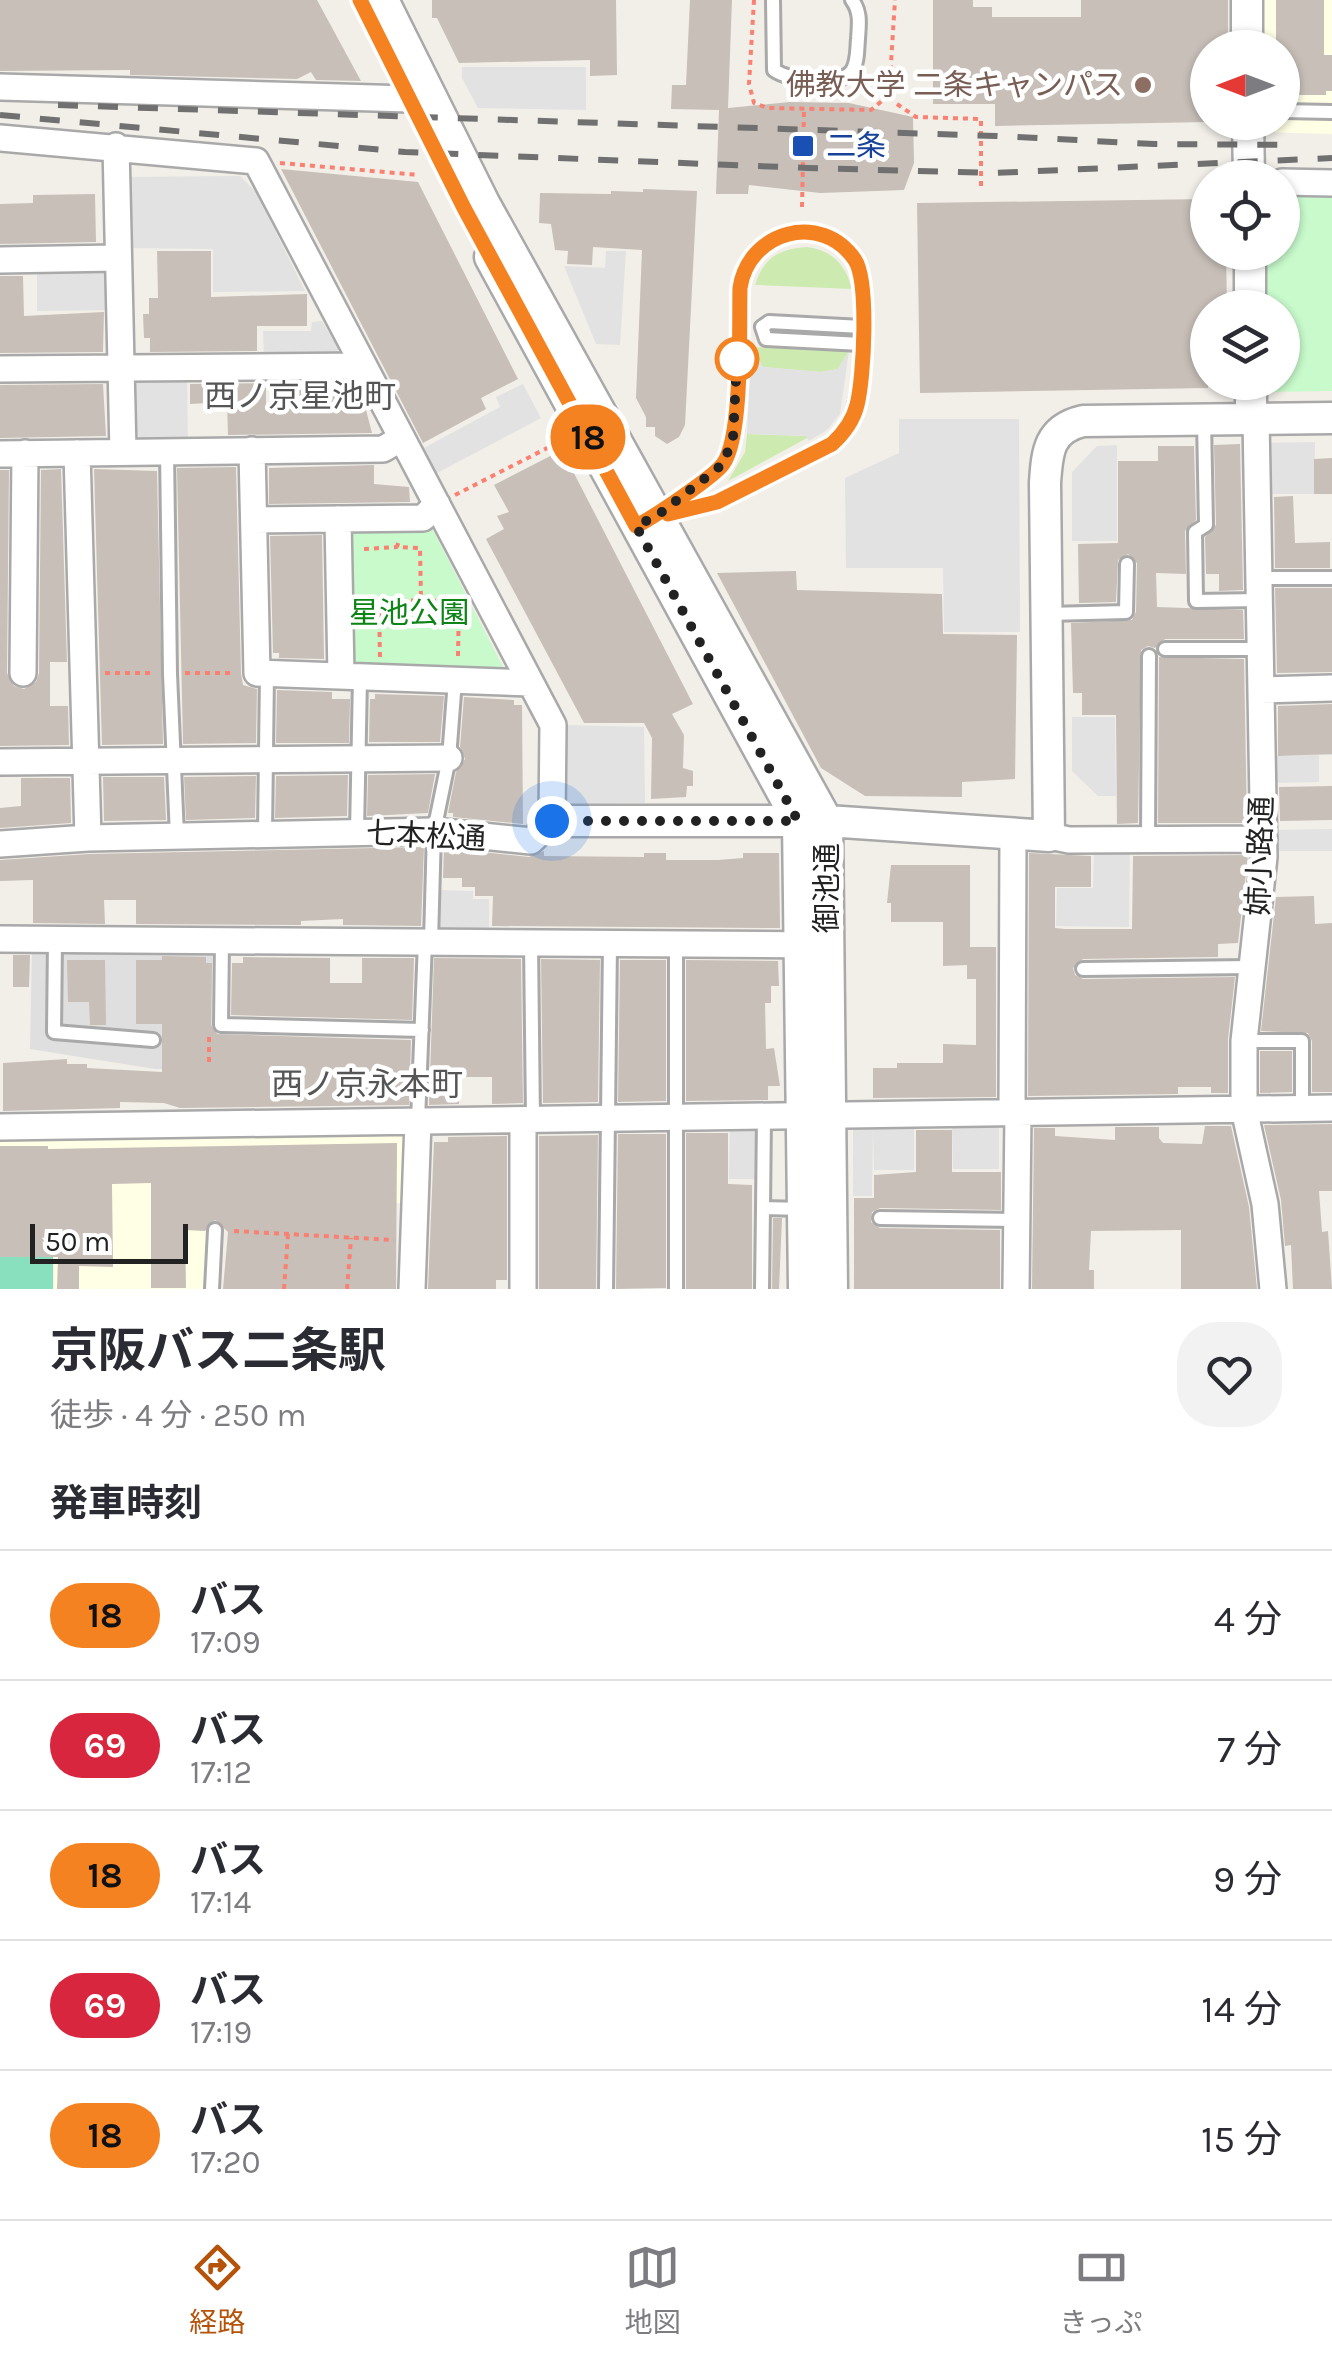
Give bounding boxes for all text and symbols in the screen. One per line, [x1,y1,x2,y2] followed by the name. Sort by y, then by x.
[1190,30,1300,140] north arrow
[1190,30,1300,400] map controls
[786,67,1123,103] place label: 佛教大学 二条キャンパス
[1132,74,1154,96] marker: 佛教大学 二条キャンパス
[826,128,886,164] place label: 二条
[790,133,816,159] marker: 二条
[1190,160,1300,270] button: locate
[1190,290,1300,400] button: layers
[716,338,758,380] unlabelled marker
[204,378,396,415] district label: 西ノ京星池町
[543,404,633,470] line badge: 18
[570,417,606,458] text: 18
[349,595,469,631] park label: 星池公園
[1240,795,1280,917] street label: 姉小路通
[527,796,577,846] your location
[365,815,487,857] street label: 七本松通
[809,843,845,933] street label: 御池通
[271,1066,463,1103] district label: 西ノ京永本町
[30,1219,188,1264] scale bar
[45,1225,110,1258] text: 50 m
[1177,1322,1282,1427] button: heart
[50,1323,386,1379] text: 京阪バス二条駅
[50,1397,306,1434] text: 徒歩 · 4 分 · 250 m
[50,1481,202,1526] text: 発車時刻
[190,1578,266,1623] text: バス
[87,1595,123,1636] text: 18
[1214,1597,1282,1642] text: 4 分
[190,1624,261,1661] text: 17:09
[190,1708,266,1753] text: バス
[84,1725,126,1766] text: 69
[1217,1727,1282,1772] text: 7 分
[190,1754,252,1791] text: 17:12
[190,1838,266,1883] text: バス
[87,1855,123,1896] text: 18
[1213,1857,1282,1902] text: 9 分
[190,1884,251,1921] text: 17:14
[190,1968,266,2013] text: バス
[84,1985,126,2026] text: 69
[1201,1987,1282,2032] text: 14 分
[190,2014,252,2051] text: 17:19
[190,2098,266,2143] text: バス
[87,2115,123,2156] text: 18
[1201,2117,1282,2162] text: 15 分
[190,2144,261,2181] text: 17:20
[190,2240,246,2340] tab: 経路
[625,2240,681,2340] tab: 地図
[1060,2240,1142,2340] tab: きっぷ

